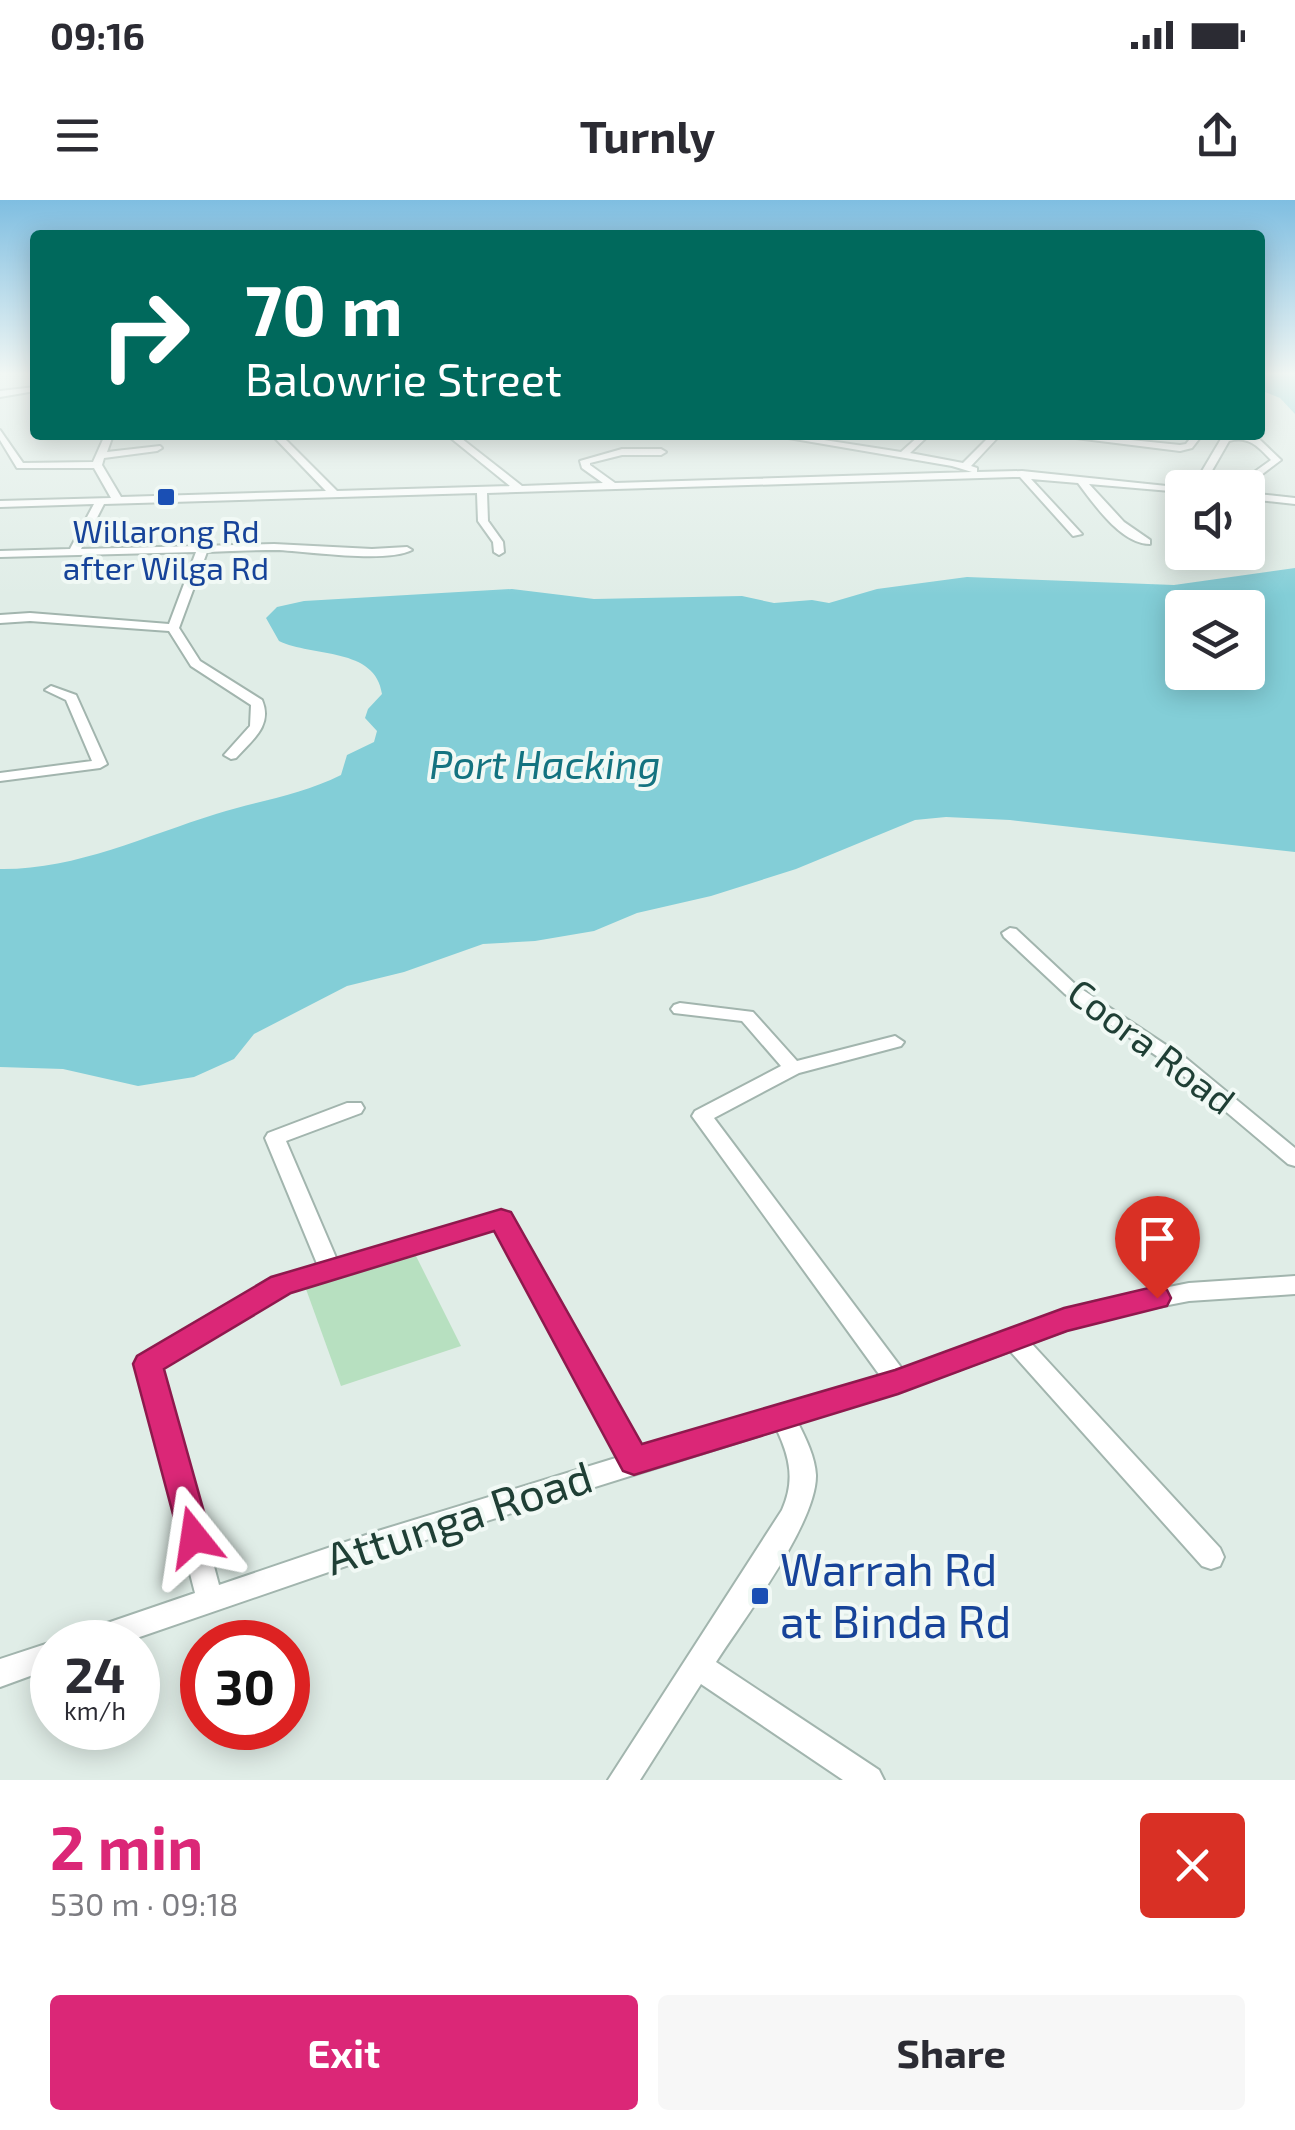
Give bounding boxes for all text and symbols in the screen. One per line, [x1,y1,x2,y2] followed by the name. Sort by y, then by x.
[50,12,145,58] text: 09:16
[50,108,105,163] icon: menu
[580,108,715,162] text: Turnly
[1190,108,1245,163] icon: share
[245,266,403,350] text: 70 m
[80,270,210,400] icon: right
[245,351,562,405] text: Balowrie Street
[1165,470,1265,690] map controls
[1165,470,1265,570] button: sound
[155,486,177,508] marker: Willarong Rd after Wilga Rd
[63,511,269,586] place label: Willarong Rd after Wilga Rd
[1165,590,1265,690] button: layers
[429,739,661,787] water label: Port Hacking
[1060,968,1245,1123] street label: Coora Road
[1115,1196,1200,1299] pin
[1130,1211,1185,1266] icon: arrive
[318,1448,598,1585] street label: Attunga Road
[142,1485,246,1589] position arrow
[780,1541,1011,1647] place label: Warrah Rd at Binda Rd
[749,1585,771,1607] marker: Warrah Rd at Binda Rd
[180,1620,310,1750] speed limit sign: 30
[65,1643,125,1703] text: 24
[64,1695,126,1725] text: km/h
[50,1810,203,1882] text: 2 min
[1140,1813,1245,1918] button: close
[50,1884,239,1922] text: 530 m · 09:18
[50,1995,638,2110] button: Exit
[658,1995,1245,2110] button: Share

